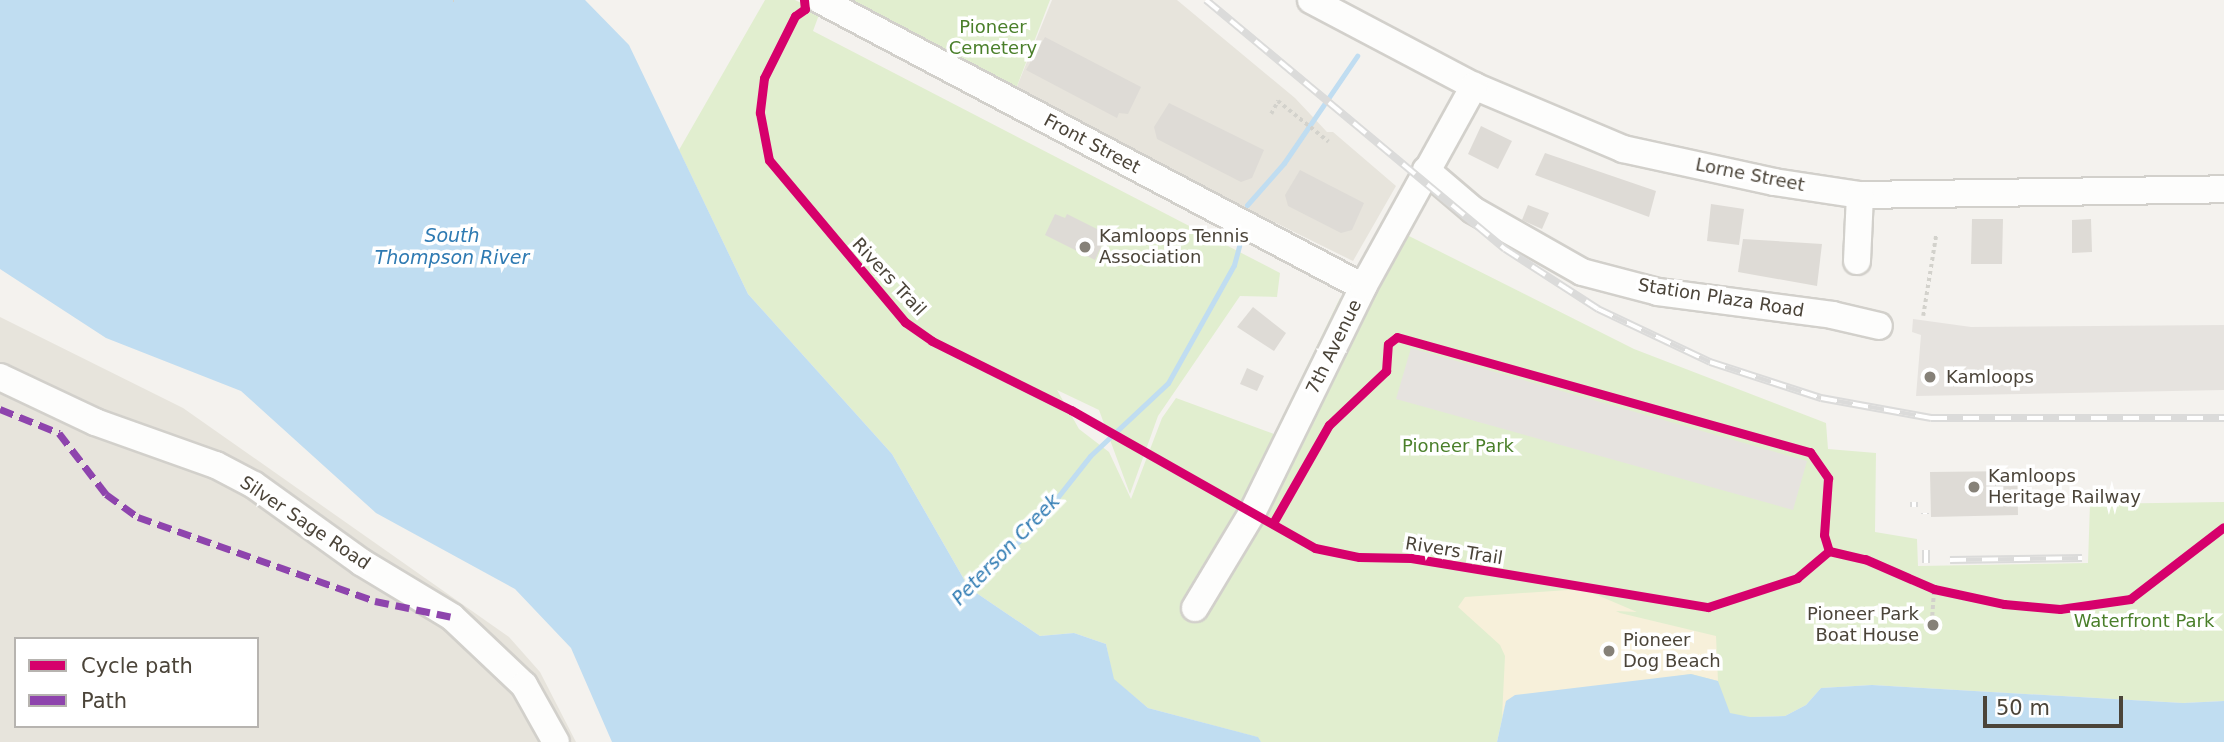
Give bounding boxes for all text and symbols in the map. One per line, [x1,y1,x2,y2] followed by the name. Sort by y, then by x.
[949,17,1037,60] park label: Pioneer Cemetery
[1040,110,1144,178] street label: Front Street
[1694,154,1806,196] street label: Lorne Street
[375,225,529,269] water label: South Thompson River
[1099,226,1249,268] place label: Kamloops Tennis Association
[848,234,930,320] street label: Rivers Trail
[1077,239,1093,255] marker: Kamloops Tennis Association
[1636,274,1806,322] street label: Station Plaza Road
[1302,296,1366,398] street label: 7th Avenue
[1946,366,2034,388] place label: Kamloops
[1920,367,1940,387] marker: Kamloops
[1402,435,1514,457] park label: Pioneer Park
[1988,466,2141,508] place label: Kamloops Heritage Railway
[236,472,374,574] street label: Silver Sage Road
[1966,479,1982,495] marker: Kamloops Heritage Railway
[947,490,1065,610] water label: Peterson Creek
[1404,533,1504,569] street label: Rivers Trail
[1807,604,1919,646] place label: Pioneer Park Boat House
[2074,610,2214,632] park label: Waterfront Park
[1925,617,1941,633] marker: Pioneer Park Boat House
[1623,630,1721,672] place label: Pioneer Dog Beach
[14,637,259,728] legend
[1601,643,1617,659] marker: Pioneer Dog Beach
[81,654,193,678] text: Cycle path
[1986,682,2126,726] scale bar
[81,689,127,713] text: Path
[1996,696,2050,720] text: 50 m

